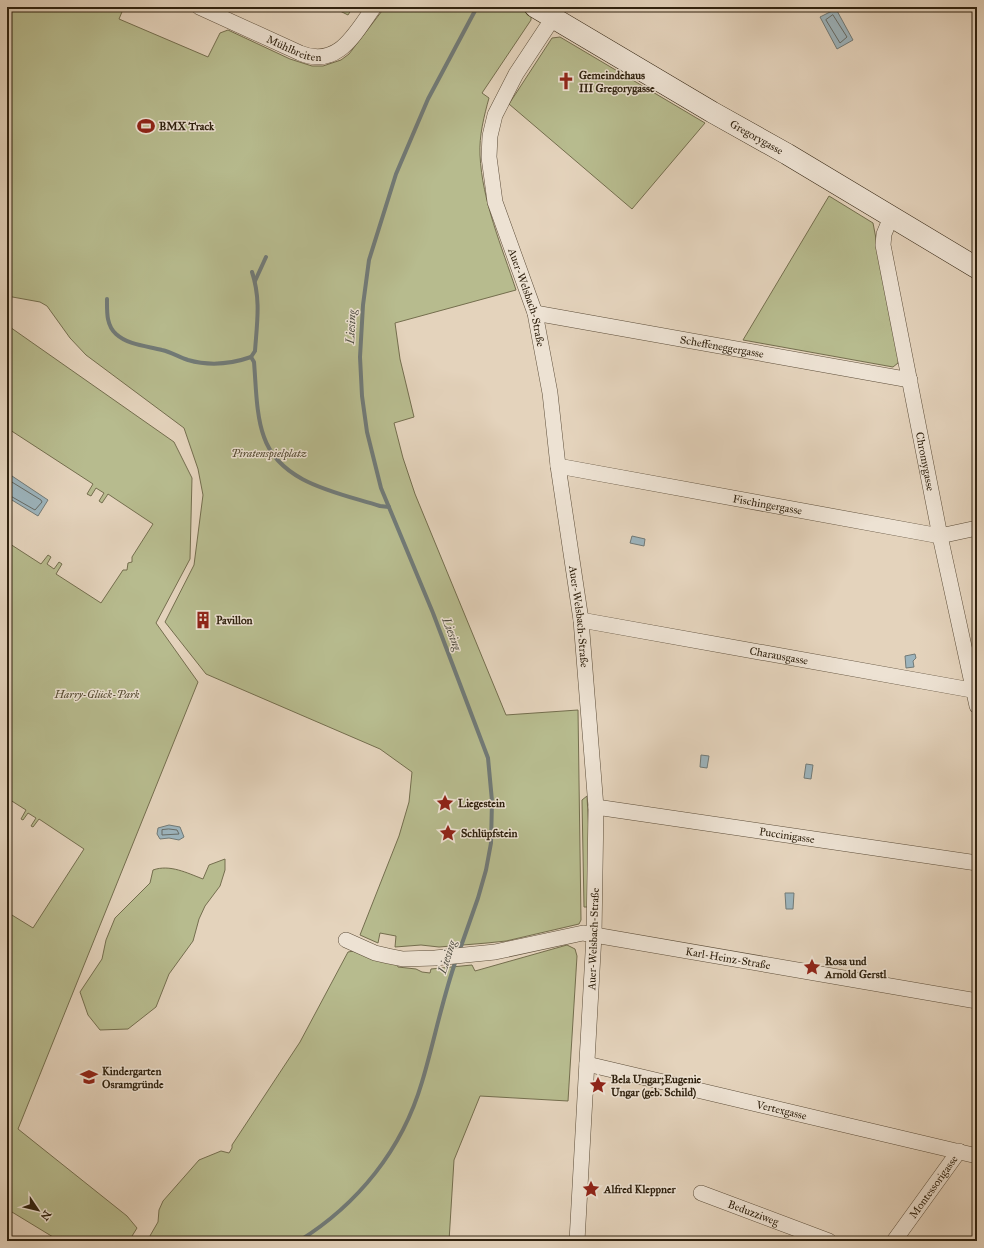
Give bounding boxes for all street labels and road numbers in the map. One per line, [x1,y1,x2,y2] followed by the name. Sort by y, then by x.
[265,33,321,64] street label: Mühlbreiten
[727,117,786,158] street label: Gregorygasse
[505,246,547,348] street label: Auer-Welsbach-Straße
[679,333,765,361] street label: Scheffeneggergasse
[913,431,937,493] street label: Chromygasse
[732,492,804,518] street label: Fischingergasse
[566,564,591,668] street label: Auer-Welsbach-Straße
[748,644,810,668] street label: Charausgasse
[758,825,816,846] street label: Puccinigasse
[585,887,602,991] street label: Auer-Welsbach-Straße
[685,945,772,972] street label: Karl-Heinz-Straße
[754,1098,808,1123] street label: Vertexgasse
[907,1153,961,1221] street label: Montessorigasse
[726,1198,781,1229] street label: Beduzziweg

